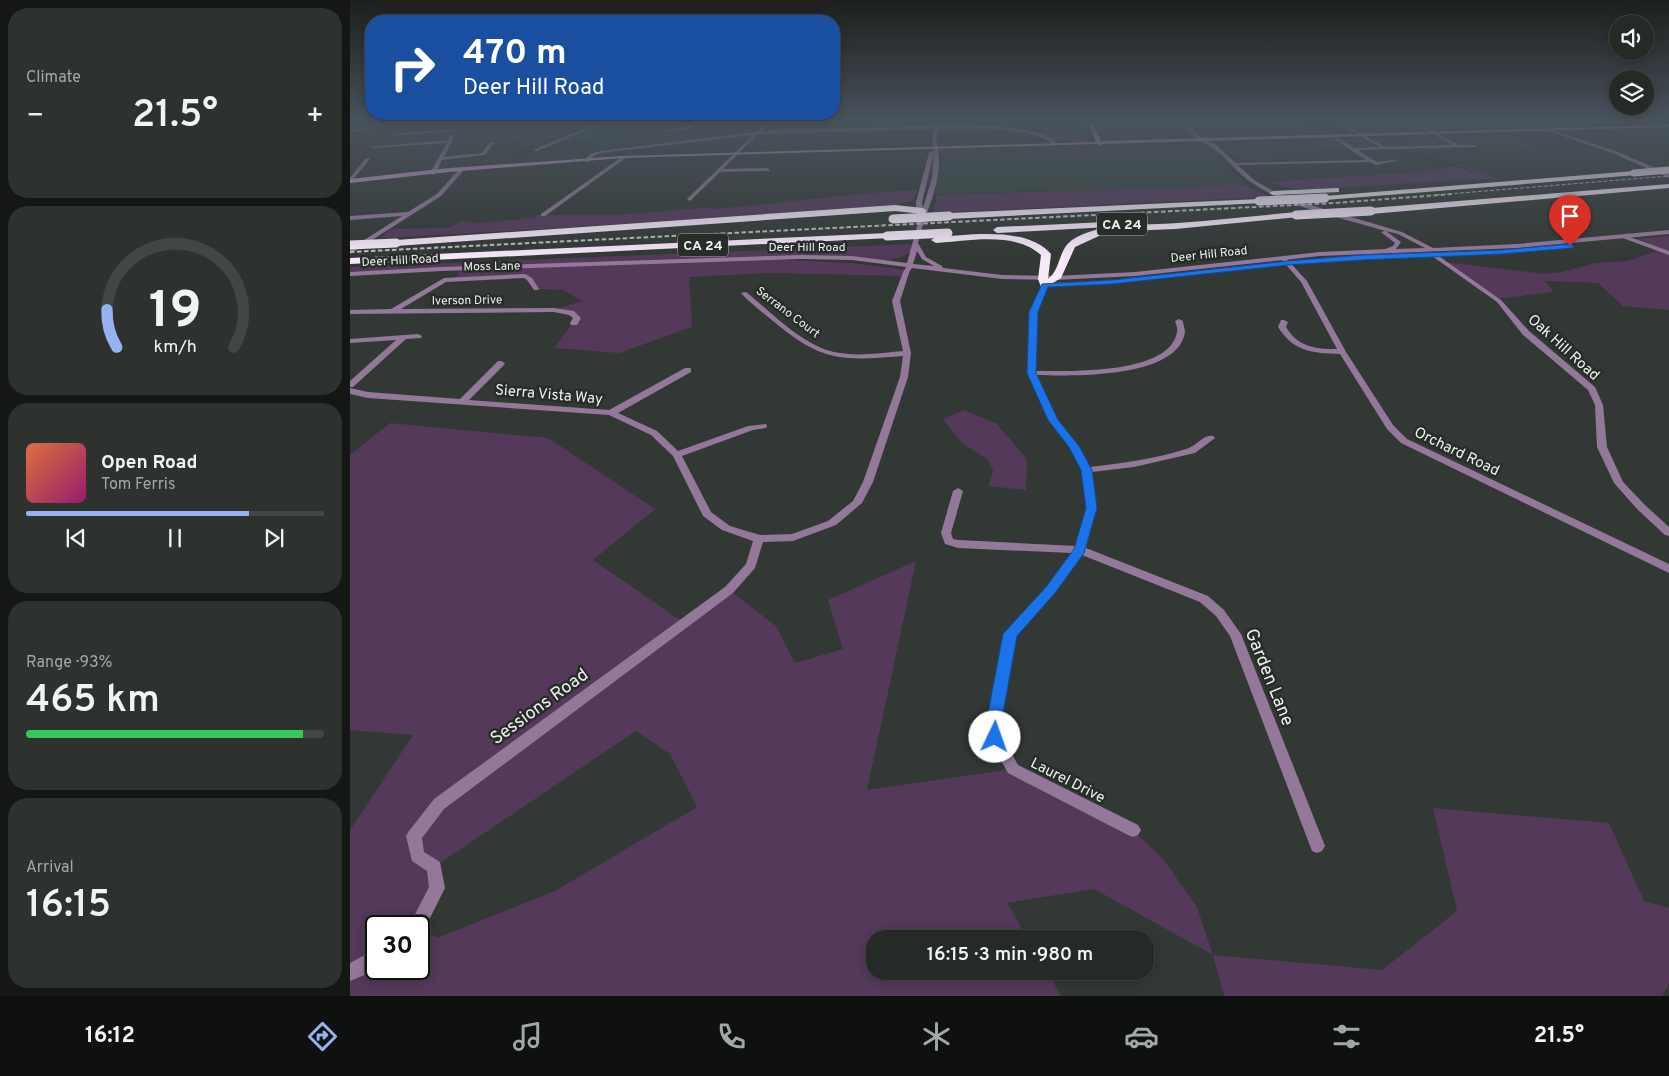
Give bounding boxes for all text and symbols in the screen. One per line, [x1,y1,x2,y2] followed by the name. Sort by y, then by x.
[1609,15,1654,115] map controls
[1609,15,1654,60] button: sound
[463,32,567,76] text: 470 m
[380,35,445,100] icon: right
[26,68,81,88] text: Climate
[1609,70,1654,115] button: layers
[463,75,604,102] text: Deer Hill Road
[132,92,218,141] text: 21.5°
[26,99,44,135] text: −
[306,99,324,135] text: +
[1549,195,1591,246] pin
[1556,202,1584,230] icon: arrive
[1097,212,1147,235] road number: CA 24
[678,234,728,256] road number: CA 24
[768,240,846,256] street label: Deer Hill Road
[1170,243,1248,267] street label: Deer Hill Road
[361,251,439,271] street label: Deer Hill Road
[463,259,521,275] street label: Moss Lane
[149,280,201,346] text: 19
[752,283,823,342] street label: Serrano Court
[432,292,503,310] street label: Iverson Drive
[1523,311,1603,385] street label: Oak Hill Road
[153,336,197,359] text: km/h
[494,381,604,410] street label: Sierra Vista Way
[1411,423,1502,481] street label: Orchard Road
[101,451,197,475] text: Open Road
[101,475,175,495] text: Tom Ferris
[62,524,90,552] icon: previous
[161,524,189,552] icon: pause
[260,524,288,552] icon: next
[1239,626,1299,730] street label: Garden Lane
[26,653,113,673] text: Range · 93%
[486,664,594,751] street label: Sessions Road
[26,677,160,726] text: 465 km
[968,710,1020,762] position arrow
[1027,754,1108,808] street label: Laurel Drive
[26,858,74,878] text: Arrival
[26,882,111,931] text: 16:15
[365,915,430,980] speed limit sign: 30
[927,943,1093,967] text: 16:15 · 3 min · 980 m
[305,1019,340,1054] icon: directions
[510,1019,545,1054] icon: music
[714,1019,749,1054] icon: phone
[919,1019,954,1054] icon: climate
[1124,1019,1159,1054] icon: car
[1329,1019,1364,1054] icon: filters
[85,1023,135,1050] text: 16:12
[1534,1023,1584,1050] text: 21.5°

